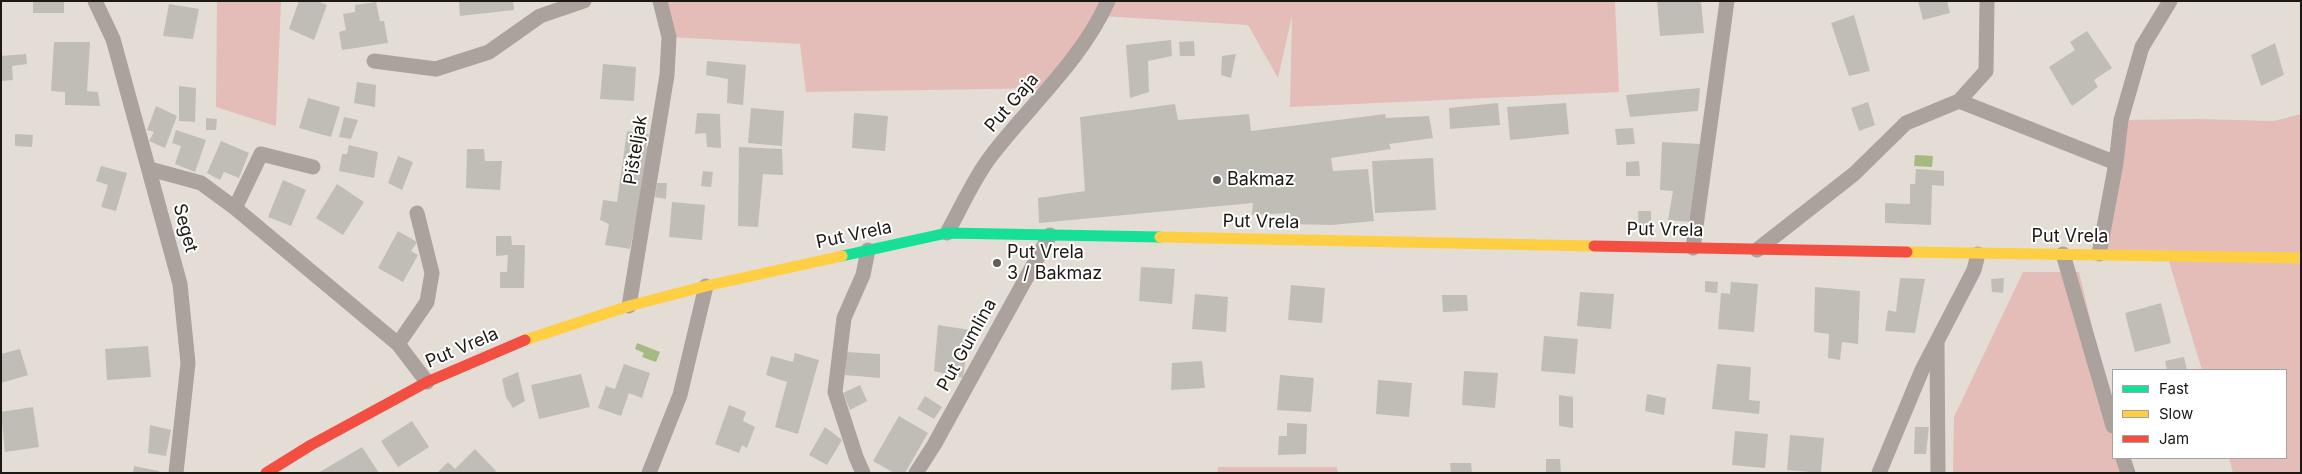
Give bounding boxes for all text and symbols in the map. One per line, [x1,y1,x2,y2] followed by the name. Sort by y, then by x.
[981,69,1043,137] street label: Put Gaja
[620,114,652,186] street label: Pišteljak
[1227,169,1295,191] place label: Bakmaz
[1211,174,1223,186] marker: Bakmaz
[168,201,202,255] street label: Seget
[1222,211,1300,233] street label: Put Vrela
[814,216,894,254] street label: Put Vrela
[1626,219,1704,241] street label: Put Vrela
[2032,226,2108,248] street label: Put Vrela
[1007,242,1102,284] place label: Put Vrela 3 / Bakmaz
[991,257,1003,269] marker: Put Vrela 3 / Bakmaz
[933,295,1001,395] street label: Put Gumlina
[422,323,502,373] street label: Put Vrela
[2112,369,2287,459] legend
[2159,379,2189,398] text: Fast
[2159,404,2193,423] text: Slow
[2159,429,2189,448] text: Jam

